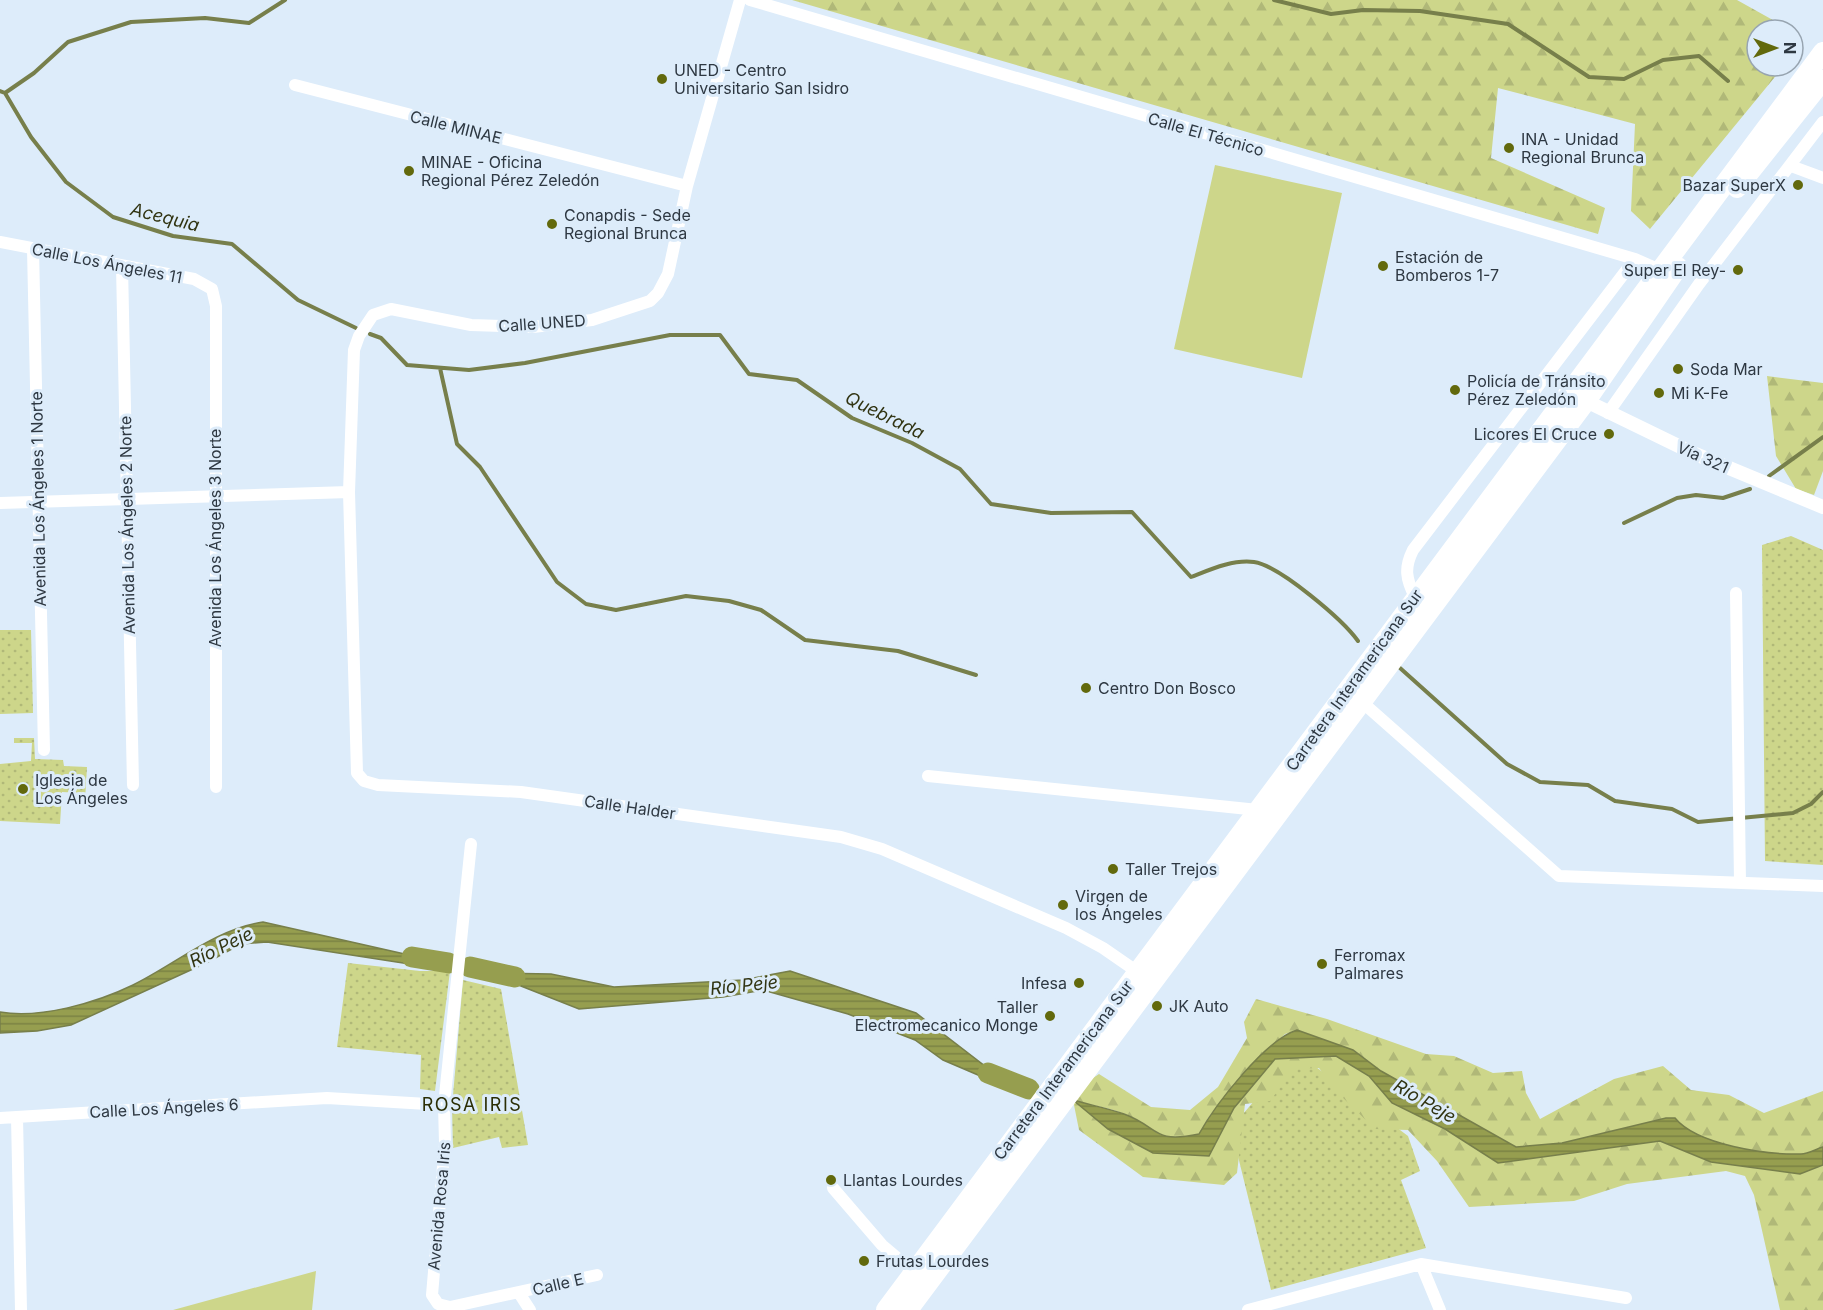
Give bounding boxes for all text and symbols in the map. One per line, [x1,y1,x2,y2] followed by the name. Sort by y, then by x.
[1745,18,1805,78] north arrow
[1780,42,1800,54] text: N
[674,60,849,98] place label: UNED - Centro Universitario San Isidro
[655,72,669,86] marker: UNED - Centro Universitario San Isidro
[408,106,504,148] street label: Calle MINAE
[1146,108,1266,160] street label: Calle El Técnico
[1521,129,1644,167] place label: INA - Unidad Regional Brunca
[1502,141,1516,155] marker: INA - Unidad Regional Brunca
[421,152,600,190] place label: MINAE - Oficina Regional Pérez Zeledón
[402,164,416,178] marker: MINAE - Oficina Regional Pérez Zeledón
[1682,175,1786,195] place label: Bazar SuperX
[1791,178,1805,192] marker: Bazar SuperX
[127,198,202,236] water label: Acequia
[564,205,691,243] place label: Conapdis - Sede Regional Brunca
[545,217,559,231] marker: Conapdis - Sede Regional Brunca
[30,239,184,287] street label: Calle Los Ángeles 11
[1395,247,1499,285] place label: Estación de Bomberos 1-7
[1376,259,1390,273] marker: Estación de Bomberos 1-7
[1624,260,1726,280] place label: Super El Rey-
[1731,263,1745,277] marker: Super El Rey-
[498,310,586,336] street label: Calle UNED
[1690,359,1763,379] place label: Soda Mar
[1671,362,1685,376] marker: Soda Mar
[1467,371,1605,409] place label: Policía de Tránsito Pérez Zeledón
[1448,383,1462,397] marker: Policía de Tránsito Pérez Zeledón
[1671,383,1728,403] place label: Mi K-Fe
[1652,386,1666,400] marker: Mi K-Fe
[842,387,928,443] water label: Quebrada
[26,391,50,607] street label: Avenida Los Ángeles 1 Norte
[115,416,139,634] street label: Avenida Los Ángeles 2 Norte
[1474,424,1597,444] place label: Licores El Cruce
[1602,427,1616,441] marker: Licores El Cruce
[205,429,225,647] street label: Avenida Los Ángeles 3 Norte
[1674,437,1732,477] street label: Vía 321
[1281,585,1427,775] street label: Carretera Interamericana Sur
[1098,678,1236,698] place label: Centro Don Bosco
[1079,681,1093,695] marker: Centro Don Bosco
[35,770,128,808] place label: Iglesia de Los Ángeles
[16,782,30,796] marker: Iglesia de Los Ángeles
[583,791,677,823] street label: Calle Halder
[1125,859,1217,879] place label: Taller Trejos
[1106,862,1120,876] marker: Taller Trejos
[1075,886,1163,924] place label: Virgen de los Ángeles
[1056,898,1070,912] marker: Virgen de los Ángeles
[186,923,256,971] water label: Río Peje
[1334,945,1406,983] place label: Ferromax Palmares
[1315,957,1329,971] marker: Ferromax Palmares
[709,971,779,999] water label: Río Peje
[1021,973,1067,993] place label: Infesa
[989,976,1137,1164] street label: Carretera Interamericana Sur
[1072,976,1086,990] marker: Infesa
[1169,996,1229,1016] place label: JK Auto
[855,997,1038,1035] place label: Taller Electromecanico Monge
[1150,999,1164,1013] marker: JK Auto
[1043,1009,1057,1023] marker: Taller Electromecanico Monge
[1390,1075,1460,1127] water label: Río Peje
[89,1094,239,1122] street label: Calle Los Ángeles 6
[422,1094,522,1115] district label: ROSA IRIS
[423,1141,455,1271] street label: Avenida Rosa Iris
[843,1170,963,1190] place label: Llantas Lourdes
[824,1173,838,1187] marker: Llantas Lourdes
[876,1251,989,1271] place label: Frutas Lourdes
[857,1254,871,1268] marker: Frutas Lourdes
[530,1268,586,1300] street label: Calle E

